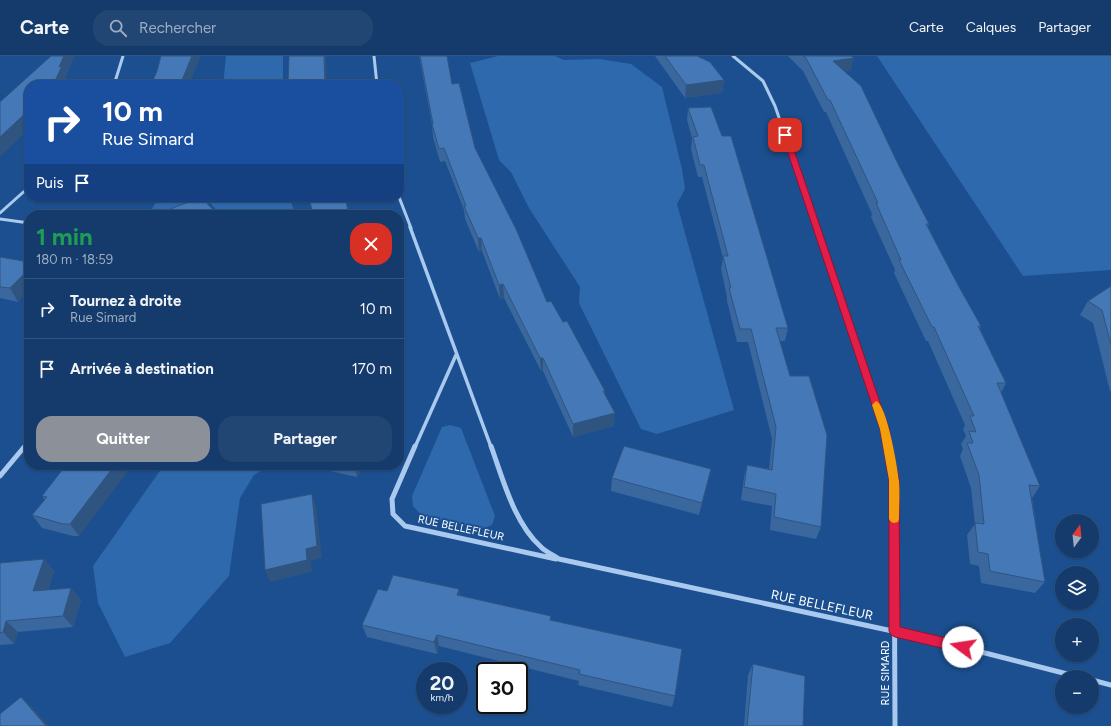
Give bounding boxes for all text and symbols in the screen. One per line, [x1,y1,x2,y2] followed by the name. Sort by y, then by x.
[93,10,373,46] search box
[20,16,69,39] text: Carte
[107,17,129,39] icon: search
[139,19,216,37] text: Rechercher
[909,19,944,36] text: Carte
[966,19,1016,36] text: Calques
[1038,19,1091,36] text: Partager
[102,94,163,128] text: 10 m
[36,96,88,148] icon: right
[768,118,802,152] pin
[774,124,796,146] icon: arrive
[102,128,194,150] text: Rue Simard
[71,172,93,194] icon: arrive
[36,174,63,192] text: Puis
[36,222,93,251] text: 1 min
[350,223,392,265] button: close
[36,252,113,267] text: 180 m · 18:59
[70,292,181,310] text: Tournez à droite
[36,298,58,320] icon: right
[360,300,392,318] text: 10 m
[70,310,136,325] text: Rue Simard
[36,358,58,380] icon: arrive
[70,360,214,378] text: Arrivée à destination
[352,360,392,378] text: 170 m
[36,416,210,462] button: Quitter
[218,416,392,462] button: Partager
[417,512,505,544] street label: RUE BELLEFLEUR
[1055,514,1099,558] north arrow
[1055,514,1099,714] map controls
[1055,566,1099,610] button: layers
[770,587,874,623] street label: RUE BELLEFLEUR
[1055,618,1099,662] button: +
[942,626,984,668] position arrow
[879,640,892,705] street label: RUE SIMARD
[476,662,528,714] speed limit sign: 30
[1055,670,1099,714] button: −
[430,671,454,695] text: 20
[431,691,453,704] text: km/h

